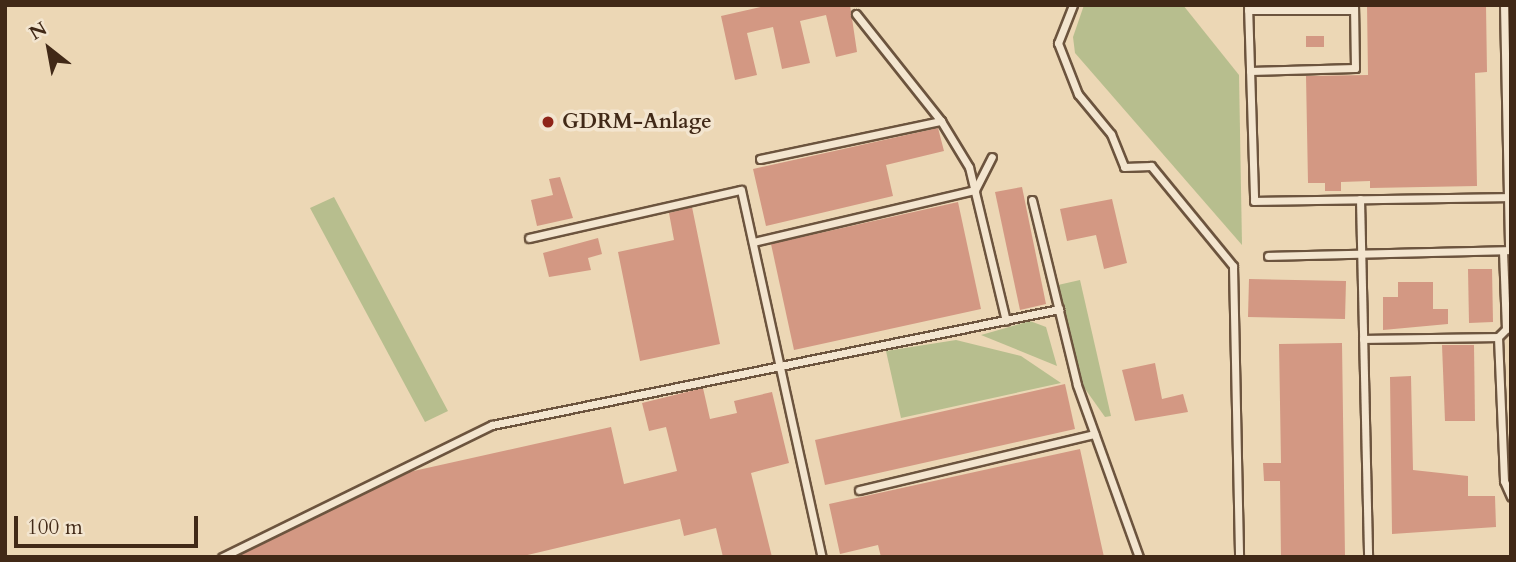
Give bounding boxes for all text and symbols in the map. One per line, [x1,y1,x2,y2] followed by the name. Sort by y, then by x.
[14,14,84,84] north arrow
[24,16,52,46] text: N
[562,109,712,135] place label: GDRM-Anlage
[540,114,556,130] marker: GDRM-Anlage
[18,503,201,546] scale bar
[27,513,83,542] text: 100 m

